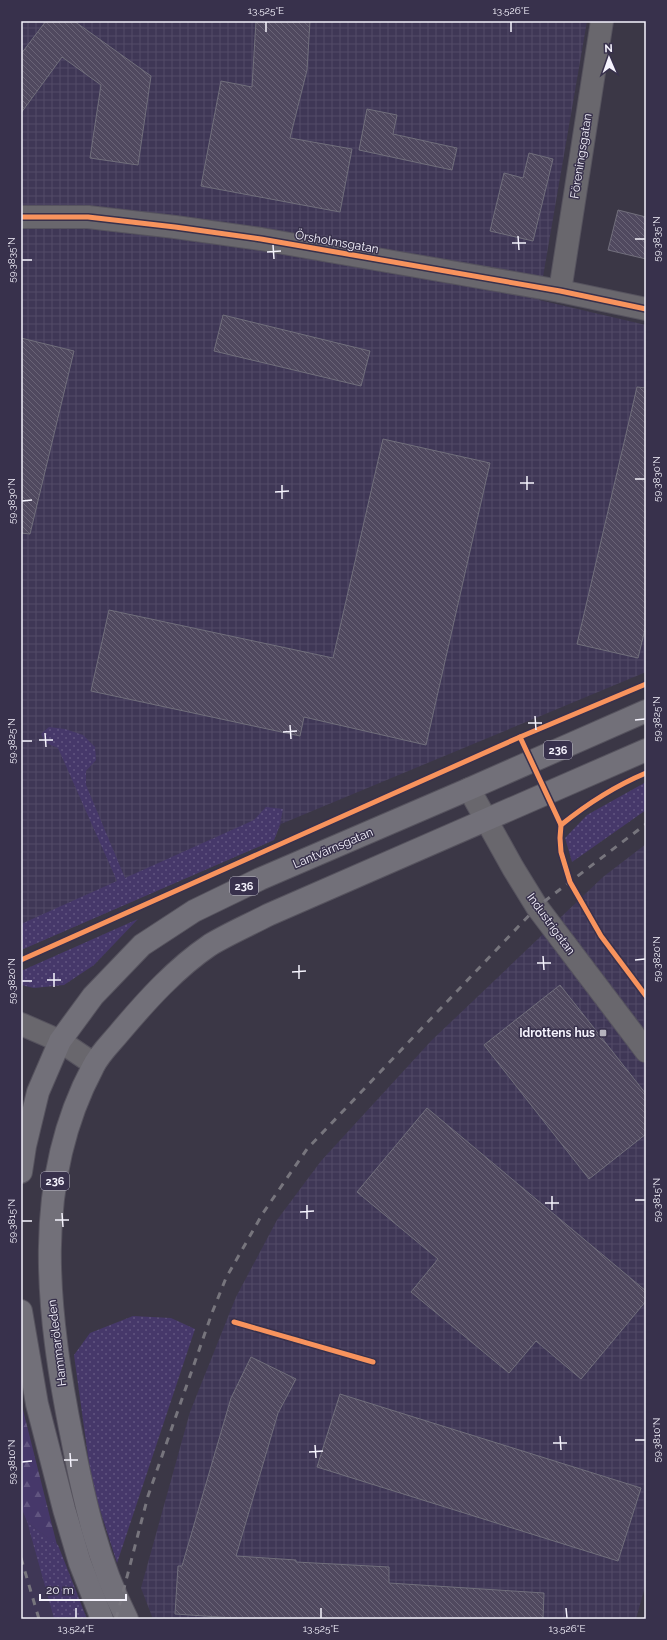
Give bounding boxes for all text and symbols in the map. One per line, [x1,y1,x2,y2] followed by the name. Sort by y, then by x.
[248,5,284,16] text: 13.525°E
[493,5,529,16] text: 13.526°E
[589,38,629,78] north arrow
[604,42,613,55] text: N
[567,112,595,200] street label: Föreningsgatan
[651,216,662,262] text: 59.3835°N
[294,228,380,256] street label: Örsholmsgatan
[6,237,17,283] text: 59.3835°N
[651,456,662,502] text: 59.3830°N
[6,478,17,524] text: 59.3830°N
[651,696,662,742] text: 59.3825°N
[6,718,17,764] text: 59.3825°N
[544,741,572,759] road number: 236
[291,825,375,871] street label: Lantvärnsgatan
[230,877,258,895] road number: 236
[524,890,578,958] street label: Industrigatan
[651,936,662,982] text: 59.3820°N
[6,958,17,1004] text: 59.3820°N
[519,1026,595,1040] place label: Idrottens hus
[598,1028,608,1038] marker: Idrottens hus
[41,1172,69,1190] road number: 236
[651,1178,662,1222] text: 59.3815°N
[6,1199,17,1243] text: 59.3815°N
[45,1299,69,1387] street label: Hammaröleden
[651,1417,662,1463] text: 59.3810°N
[6,1439,17,1485] text: 59.3810°N
[40,1576,126,1602] scale bar
[46,1583,74,1597] text: 20 m
[58,1623,94,1634] text: 13.524°E
[303,1623,339,1634] text: 13.525°E
[549,1623,585,1634] text: 13.526°E

